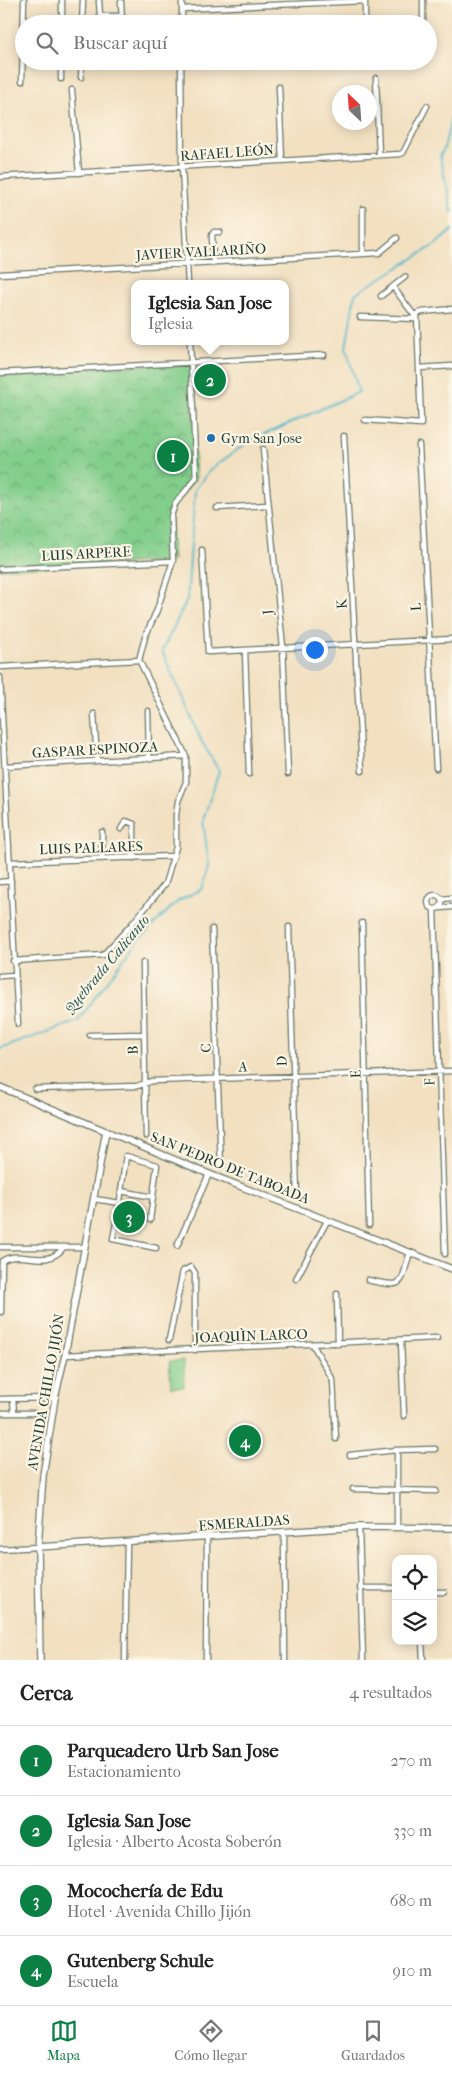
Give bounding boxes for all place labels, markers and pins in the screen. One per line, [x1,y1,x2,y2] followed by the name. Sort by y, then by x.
[194,361,226,399] pin: 2
[221,430,302,447] place label: Gym San Jose
[205,432,217,444] marker: Gym San Jose
[157,437,189,475] pin: 1
[113,1198,145,1236] pin: 3
[229,1422,261,1460] pin: 4

